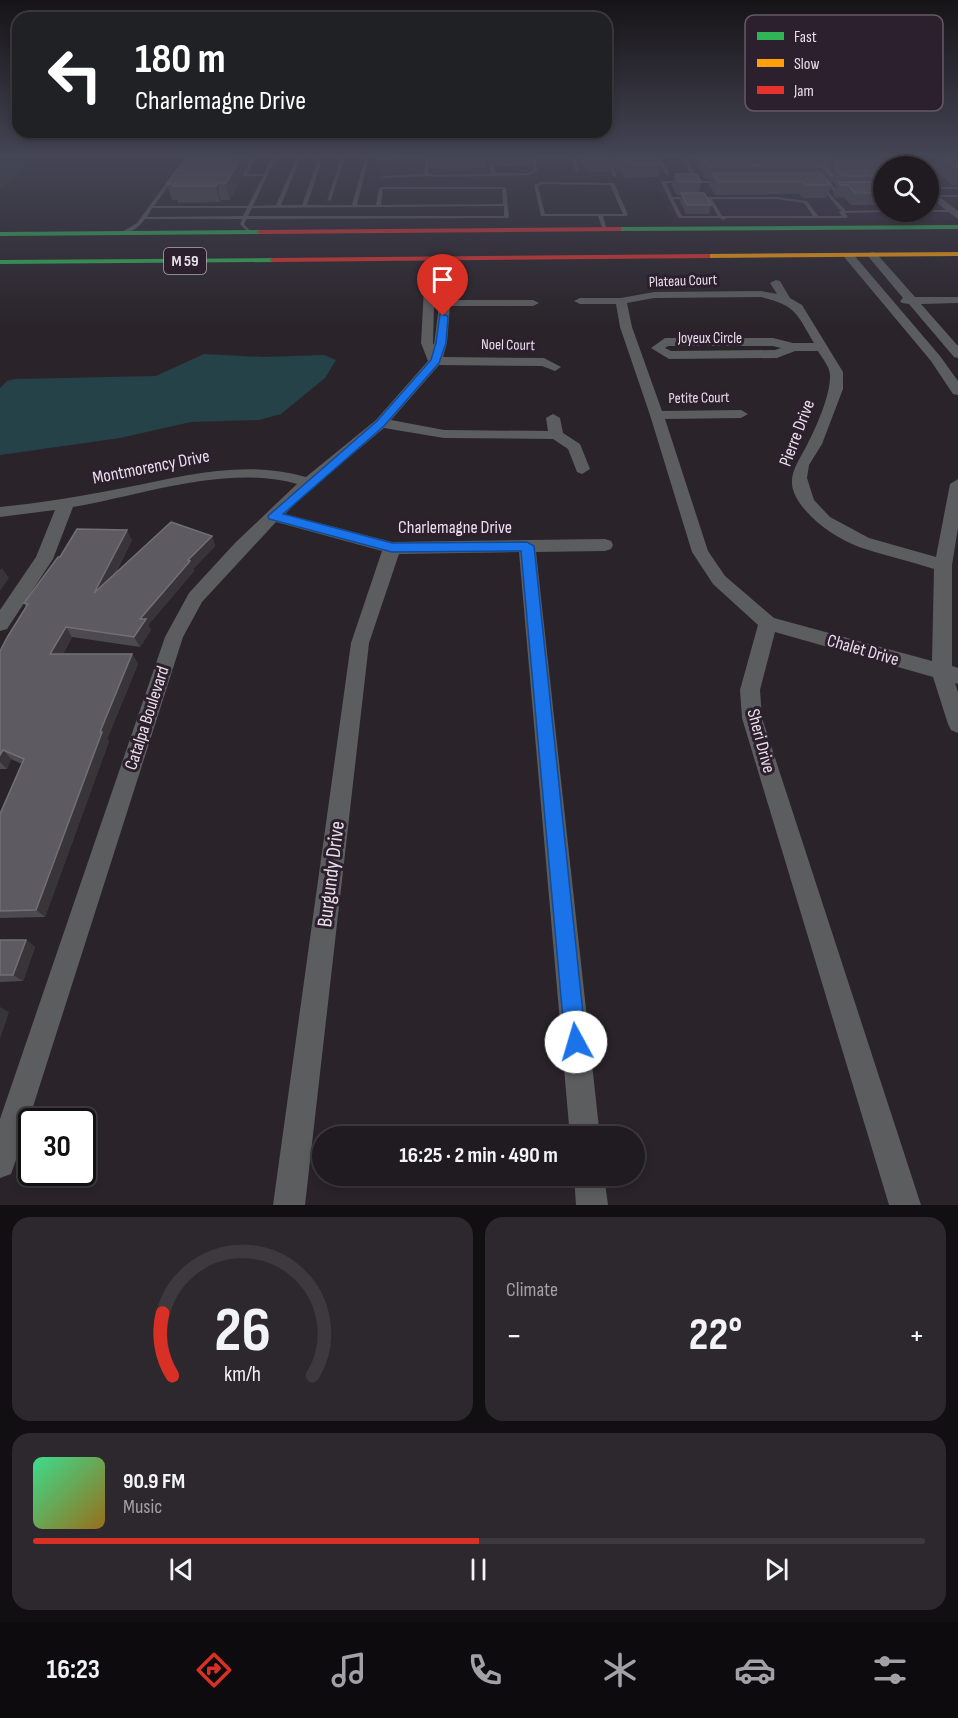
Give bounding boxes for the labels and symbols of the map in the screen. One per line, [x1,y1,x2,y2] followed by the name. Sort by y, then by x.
[745,15,943,111] legend
[794,28,817,47] text: Fast
[794,55,819,74] text: Slow
[793,82,814,101] text: Jam
[164,248,206,274] road number: M 59
[417,254,468,316] pin
[648,270,718,292] street label: Plateau Court
[677,329,742,348] street label: Joyeux Circle
[481,335,535,355] street label: Noel Court
[668,388,730,408] street label: Petite Court
[775,397,819,469] street label: Pierre Drive
[91,445,211,489] street label: Montmorency Drive
[398,517,512,538] street label: Charlemagne Drive
[825,630,901,670] street label: Chalet Drive
[120,664,174,772] street label: Catalpa Boulevard
[742,707,780,775] street label: Sheri Drive
[312,820,350,928] street label: Burgundy Drive
[544,1010,608,1074] position arrow
[18,1108,96,1186] speed limit sign: 30

